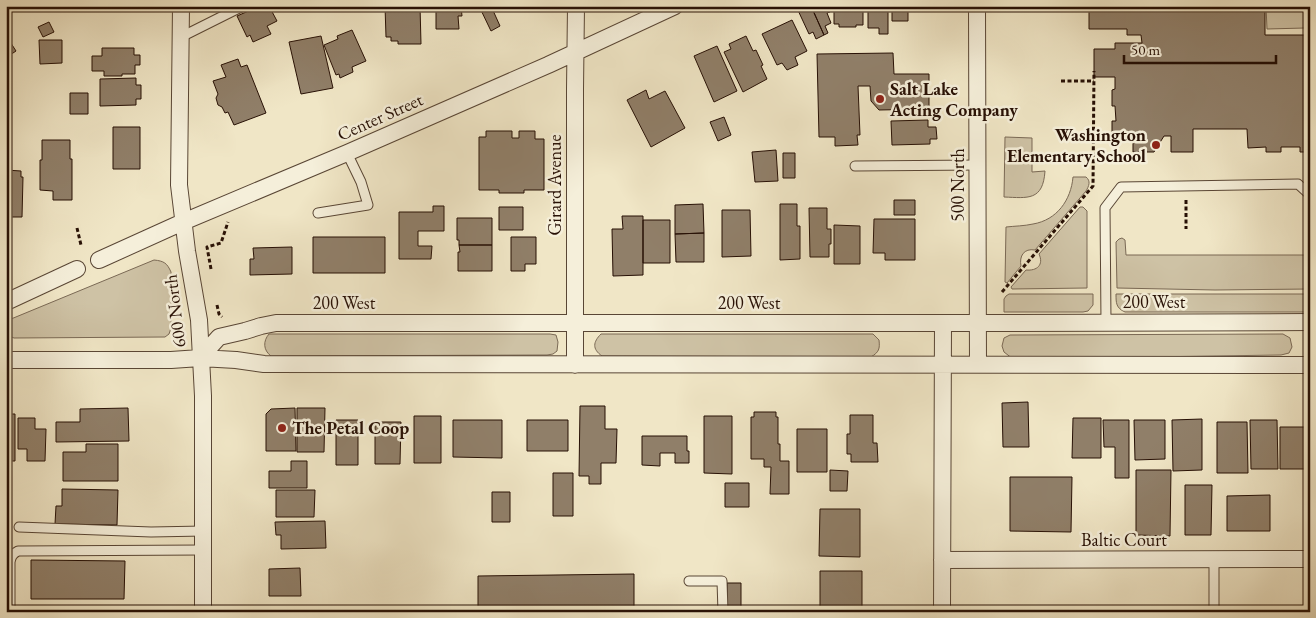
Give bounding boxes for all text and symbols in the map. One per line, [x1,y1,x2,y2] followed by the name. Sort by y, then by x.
[1124,32,1276,64] scale bar
[1131,40,1160,59] text: 50 m
[889,77,1018,121] place label: Salt Lake Acting Company
[333,87,426,146] street label: Center Street
[874,93,886,105] marker: Salt Lake Acting Company
[1007,123,1146,167] place label: Washington Elementary School
[543,134,566,236] street label: Girard Avenue
[1150,139,1162,151] marker: Washington Elementary School
[946,148,969,222] street label: 500 North
[159,273,190,349] street label: 600 North
[1123,290,1186,313] street label: 200 West
[313,291,376,314] street label: 200 West
[718,291,781,314] street label: 200 West
[292,416,409,439] place label: The Petal Coop
[276,422,288,434] marker: The Petal Coop
[1081,528,1167,551] street label: Baltic Court

